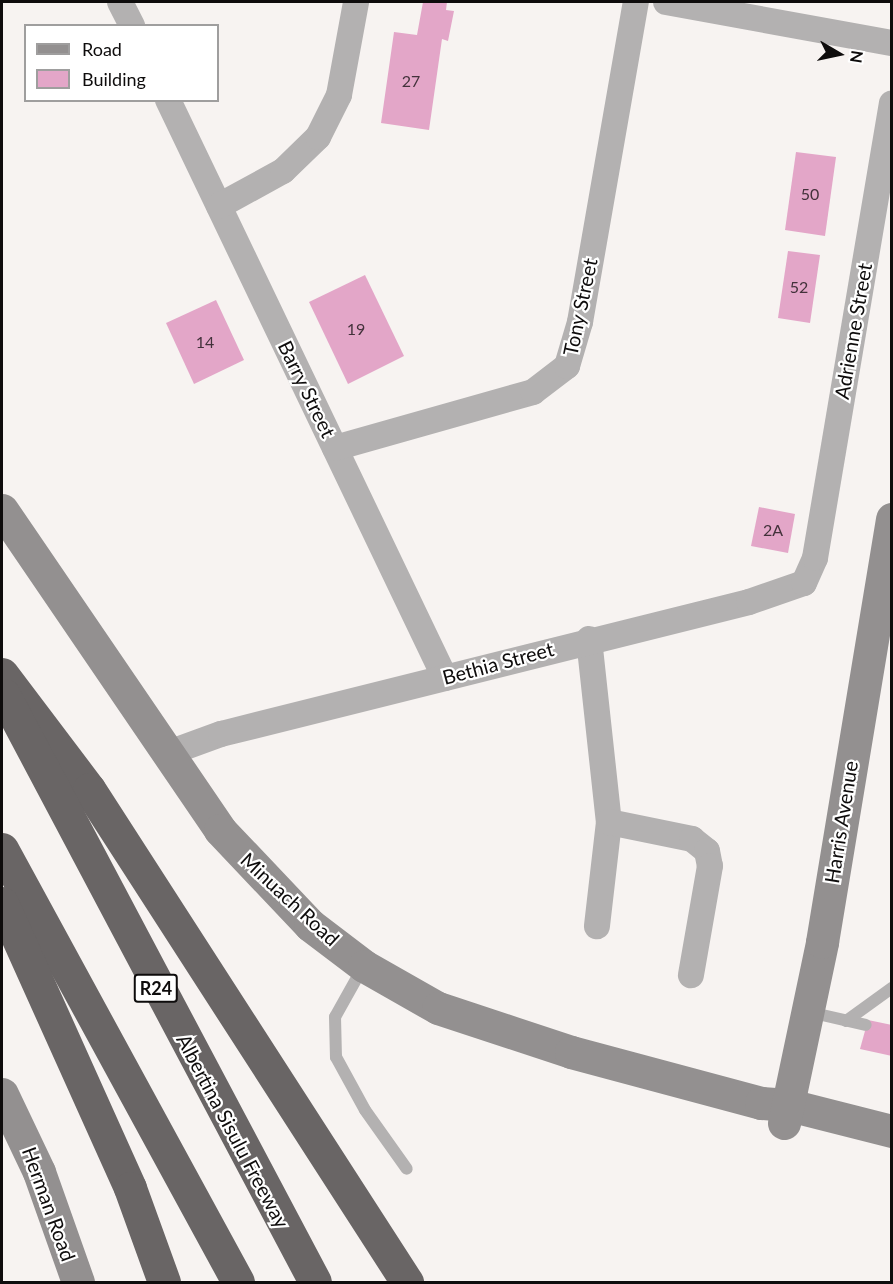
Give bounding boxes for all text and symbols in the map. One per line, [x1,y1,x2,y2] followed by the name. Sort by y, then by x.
[24,24,219,102] legend
[809,24,869,84] north arrow
[82,38,122,60] text: Road
[847,49,868,64] text: N
[82,68,146,90] text: Building
[402,71,420,91] house number: 27
[801,184,819,204] house number: 50
[558,256,602,358] street label: Tony Street
[829,261,877,401] street label: Adrienne Street
[790,277,808,297] house number: 52
[347,319,365,339] house number: 19
[196,332,214,352] house number: 14
[273,336,341,442] street label: Barry Street
[763,520,783,540] house number: 2A
[440,637,556,689] street label: Bethia Street
[819,759,863,885] street label: Harris Avenue
[236,847,344,951] street label: Minuach Road
[134,973,178,1003] road number: R24
[172,1030,294,1232] street label: Albertina Sisulu Freeway
[17,1144,81,1264] street label: Herman Road

